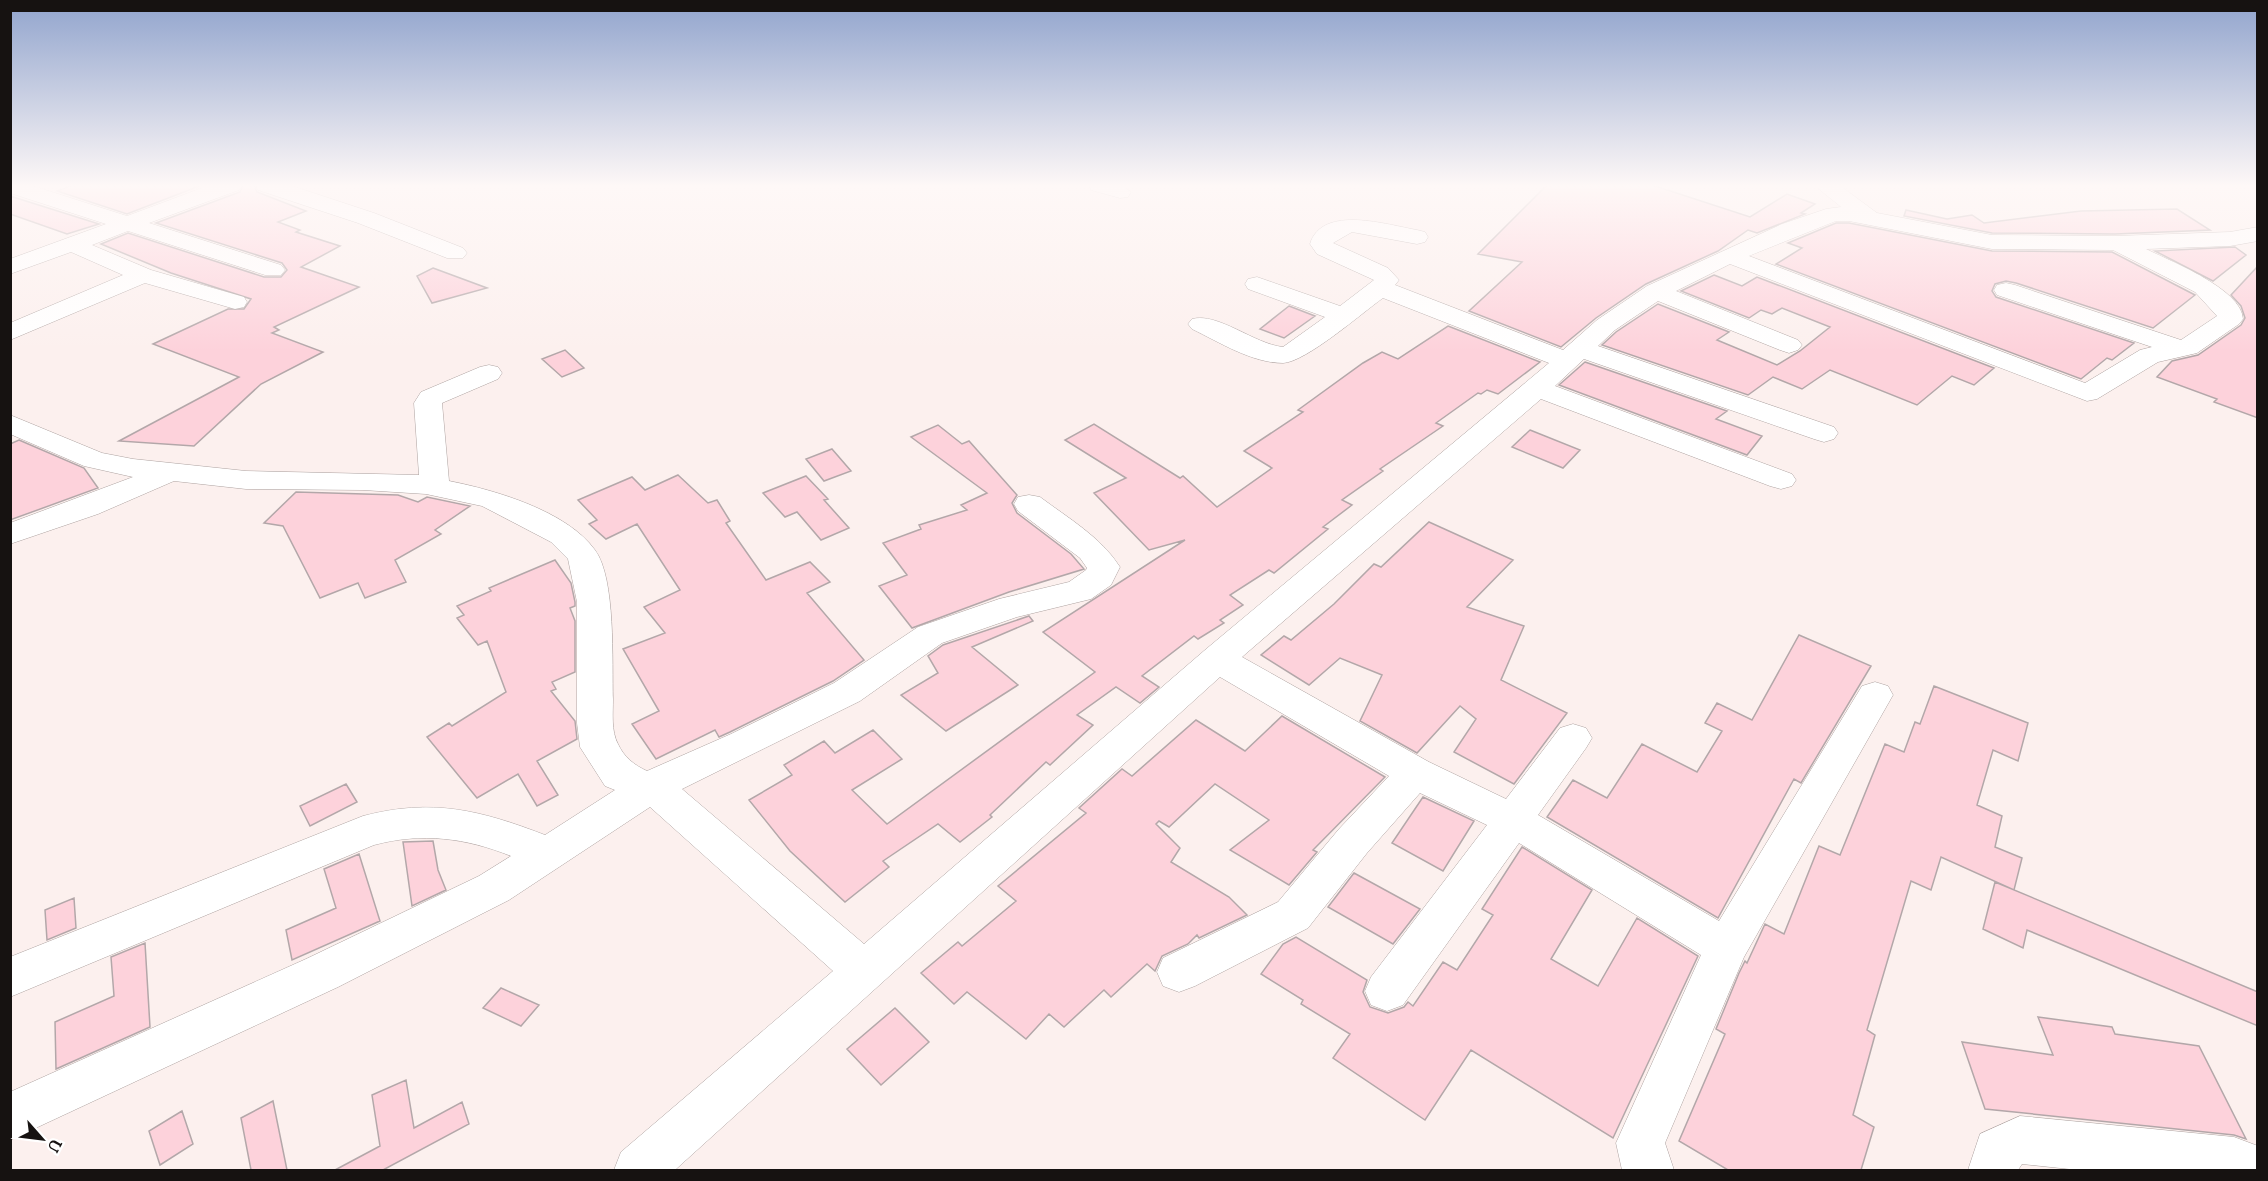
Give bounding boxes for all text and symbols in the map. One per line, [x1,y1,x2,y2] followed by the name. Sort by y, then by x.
[12,1109,72,1169] north arrow
[44,1136,67,1156] text: U

